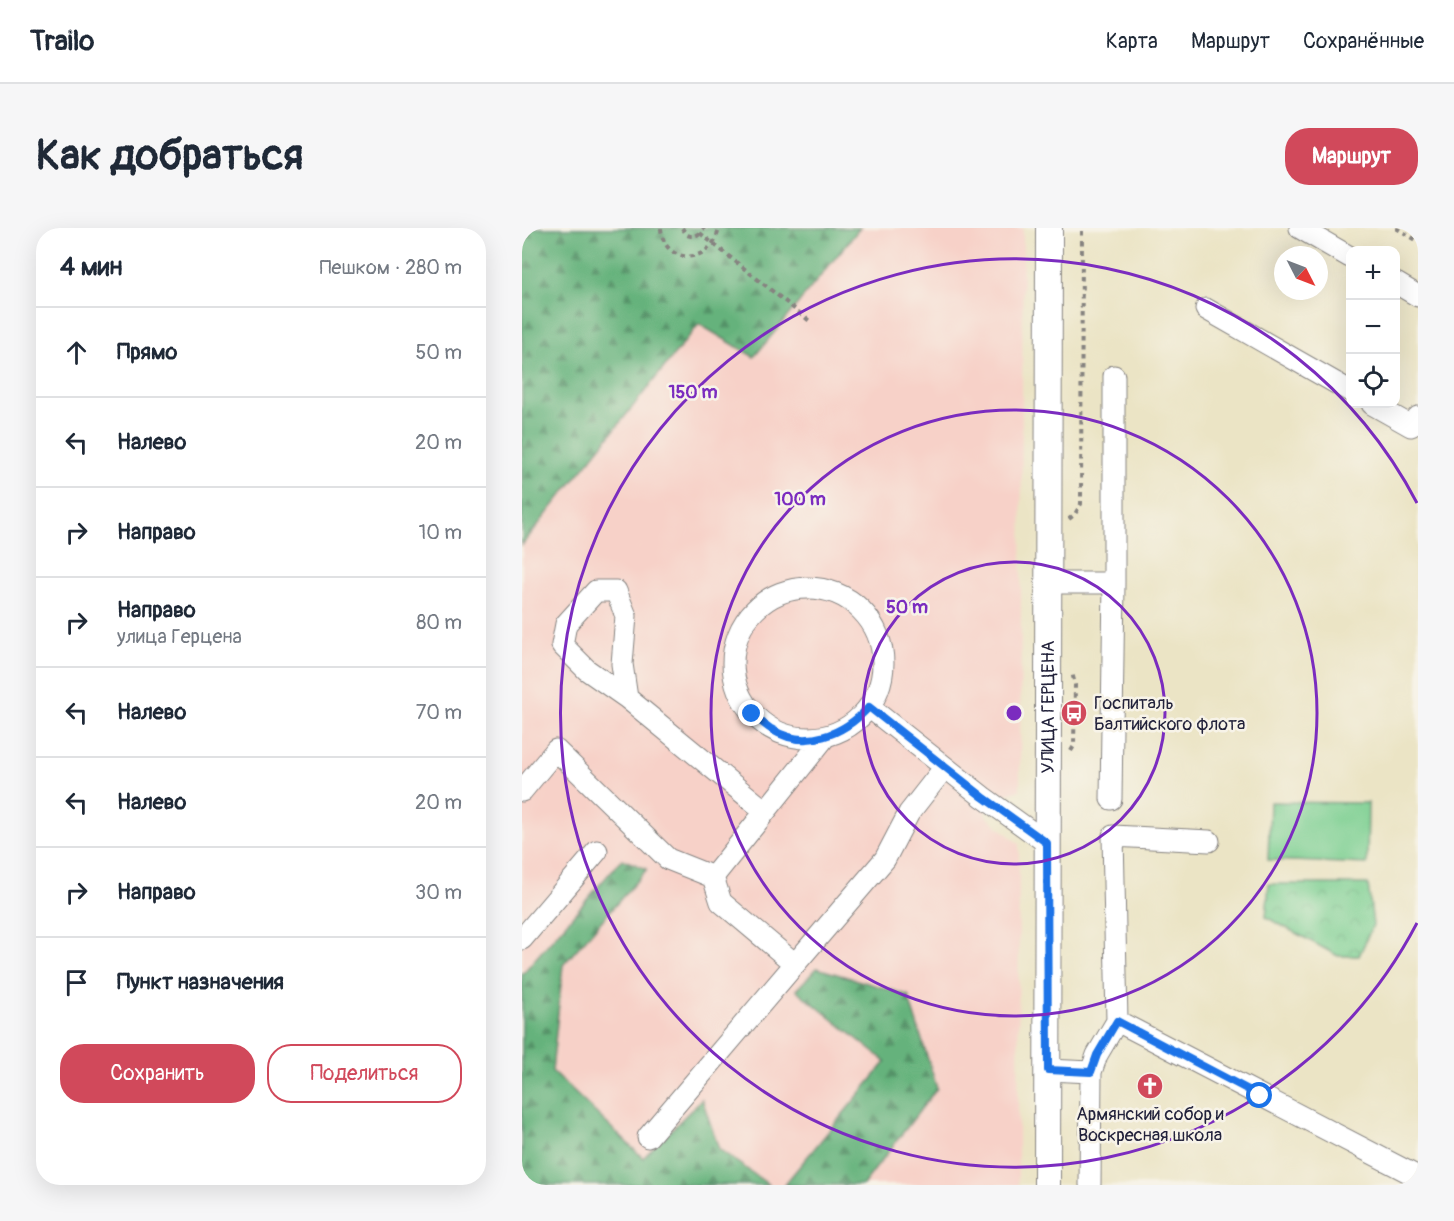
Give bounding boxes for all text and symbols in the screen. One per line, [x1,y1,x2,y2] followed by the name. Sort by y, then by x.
[30,24,94,59] text: Trailo
[1106,28,1158,55] text: Карта
[1191,28,1270,55] text: Маршрут
[1303,28,1424,55] text: Сохранённые
[1285,128,1418,185] button: Маршрут
[36,130,303,182] text: Как добраться
[1274,246,1328,300] north arrow
[1346,246,1400,408] map controls
[1346,246,1400,300] button: +
[60,251,122,283] text: 4 мин
[320,255,462,280] text: Пешком · 280 m
[1346,300,1400,354] button: −
[60,336,93,369] icon: ahead
[117,338,177,366] text: Прямо
[415,340,462,365] text: 50 m
[1346,354,1400,408] button: locate
[669,381,718,404] text: 150 m
[60,426,93,459] icon: left
[117,428,186,456] text: Налево
[415,430,462,455] text: 20 m
[774,488,826,511] text: 100 m
[60,516,93,549] icon: right
[117,518,196,546] text: Направо
[418,520,462,545] text: 10 m
[117,596,196,624] text: Направо
[886,596,928,619] text: 50 m
[60,606,93,639] icon: right
[416,610,462,635] text: 80 m
[117,624,242,649] text: улица Герцена
[1037,640,1060,774] street label: УЛИЦА ГЕРЦЕНА
[1094,692,1245,736] place label: Госпиталь Балтийского флота
[60,696,93,729] icon: left
[117,698,186,726] text: Налево
[1059,698,1089,728] bus stop icon: Госпиталь Балтийского флота
[416,700,462,725] text: 70 m
[738,700,764,726] route end
[1004,703,1024,723] centre of rings
[60,786,93,819] icon: left
[117,788,186,816] text: Налево
[415,790,462,815] text: 20 m
[60,876,93,909] icon: right
[117,878,196,906] text: Направо
[415,880,462,905] text: 30 m
[60,966,93,999] icon: arrive
[117,968,284,996] text: Пункт назначения
[60,1044,255,1103] button: Сохранить
[267,1044,462,1103] button: Поделиться
[1135,1071,1165,1101] church icon: Армянский собор и Воскресная школа
[1246,1082,1272,1108] route start
[1076,1103,1224,1147] place label: Армянский собор и Воскресная школа

